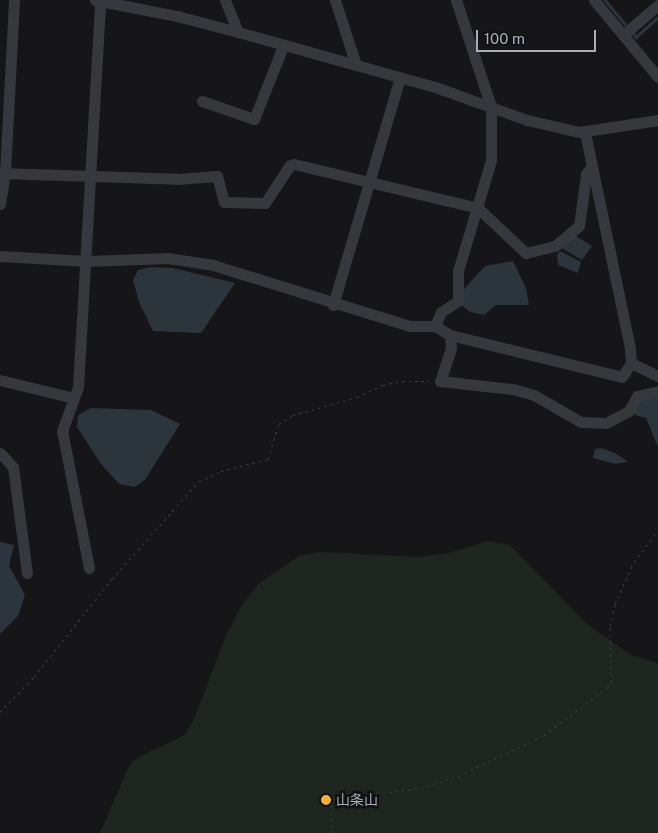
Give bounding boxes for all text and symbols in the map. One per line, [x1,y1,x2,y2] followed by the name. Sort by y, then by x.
[478,20,598,52] scale bar
[484,30,525,47] text: 100 m
[336,792,378,808] place label: 山条山
[320,794,332,806] marker: 山条山

